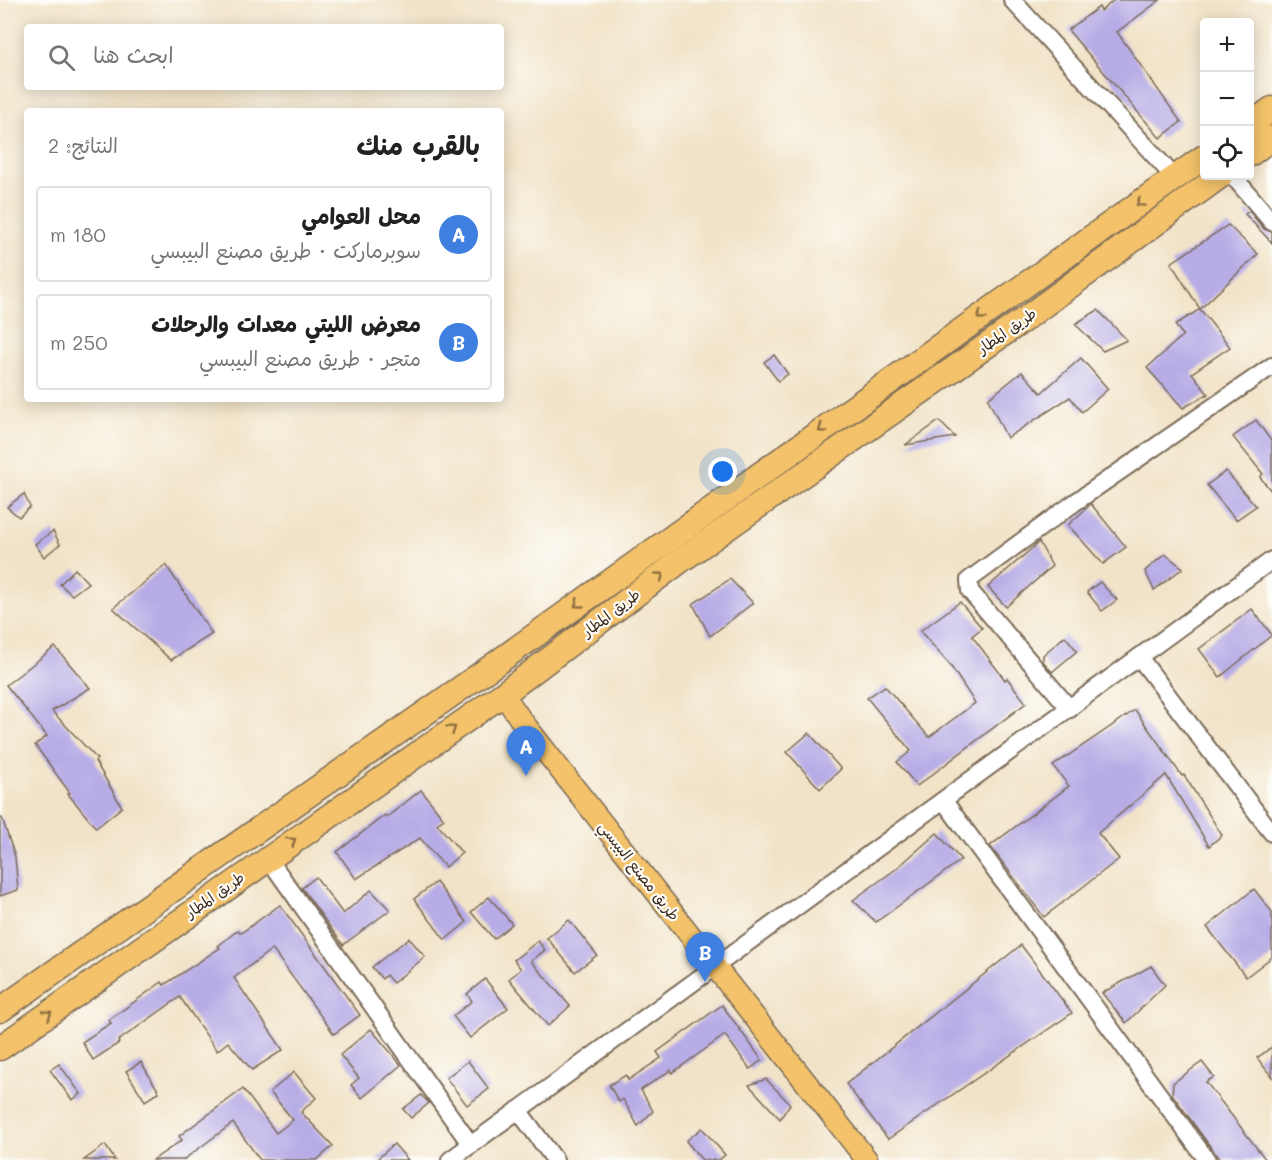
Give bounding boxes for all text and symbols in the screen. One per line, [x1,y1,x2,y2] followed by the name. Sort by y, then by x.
[1200,18,1254,180] map controls
[1200,18,1254,72] button: +
[24,24,504,90] search box
[93,40,174,69] text: ابحث هنا
[45,41,78,74] icon: search
[1200,72,1254,126] button: −
[1200,126,1254,180] button: locate
[357,128,480,162] text: بالقرب منك
[48,132,118,158] text: النتائج: 2
[1135,196,1146,207] one-way arrow
[301,201,421,230] text: محل العوامي
[50,221,106,247] text: 180 m
[452,221,465,247] text: A
[151,237,421,263] text: سوبرماركت · طريق مصنع البيبسي
[972,303,1040,358] street label: طريق المطار
[151,309,421,338] text: معرض الليتي معدات والرحلات
[976,309,987,320] one-way arrow
[50,329,108,355] text: 250 m
[452,329,465,355] text: B
[199,345,421,371] text: متجر · طريق مصنع البيبسي
[818,422,829,433] one-way arrow
[708,457,737,486] your location
[653,572,664,583] one-way arrow
[577,584,643,641] street label: طريق المطار
[574,597,585,608] one-way arrow
[446,725,457,736] one-way arrow
[506,726,546,776] pin: A
[592,817,685,927] street label: طريق مصنع البيبسي
[286,837,297,848] one-way arrow
[180,867,248,922] street label: طريق المطار
[686,932,724,982] pin: B
[41,1010,52,1021] one-way arrow

